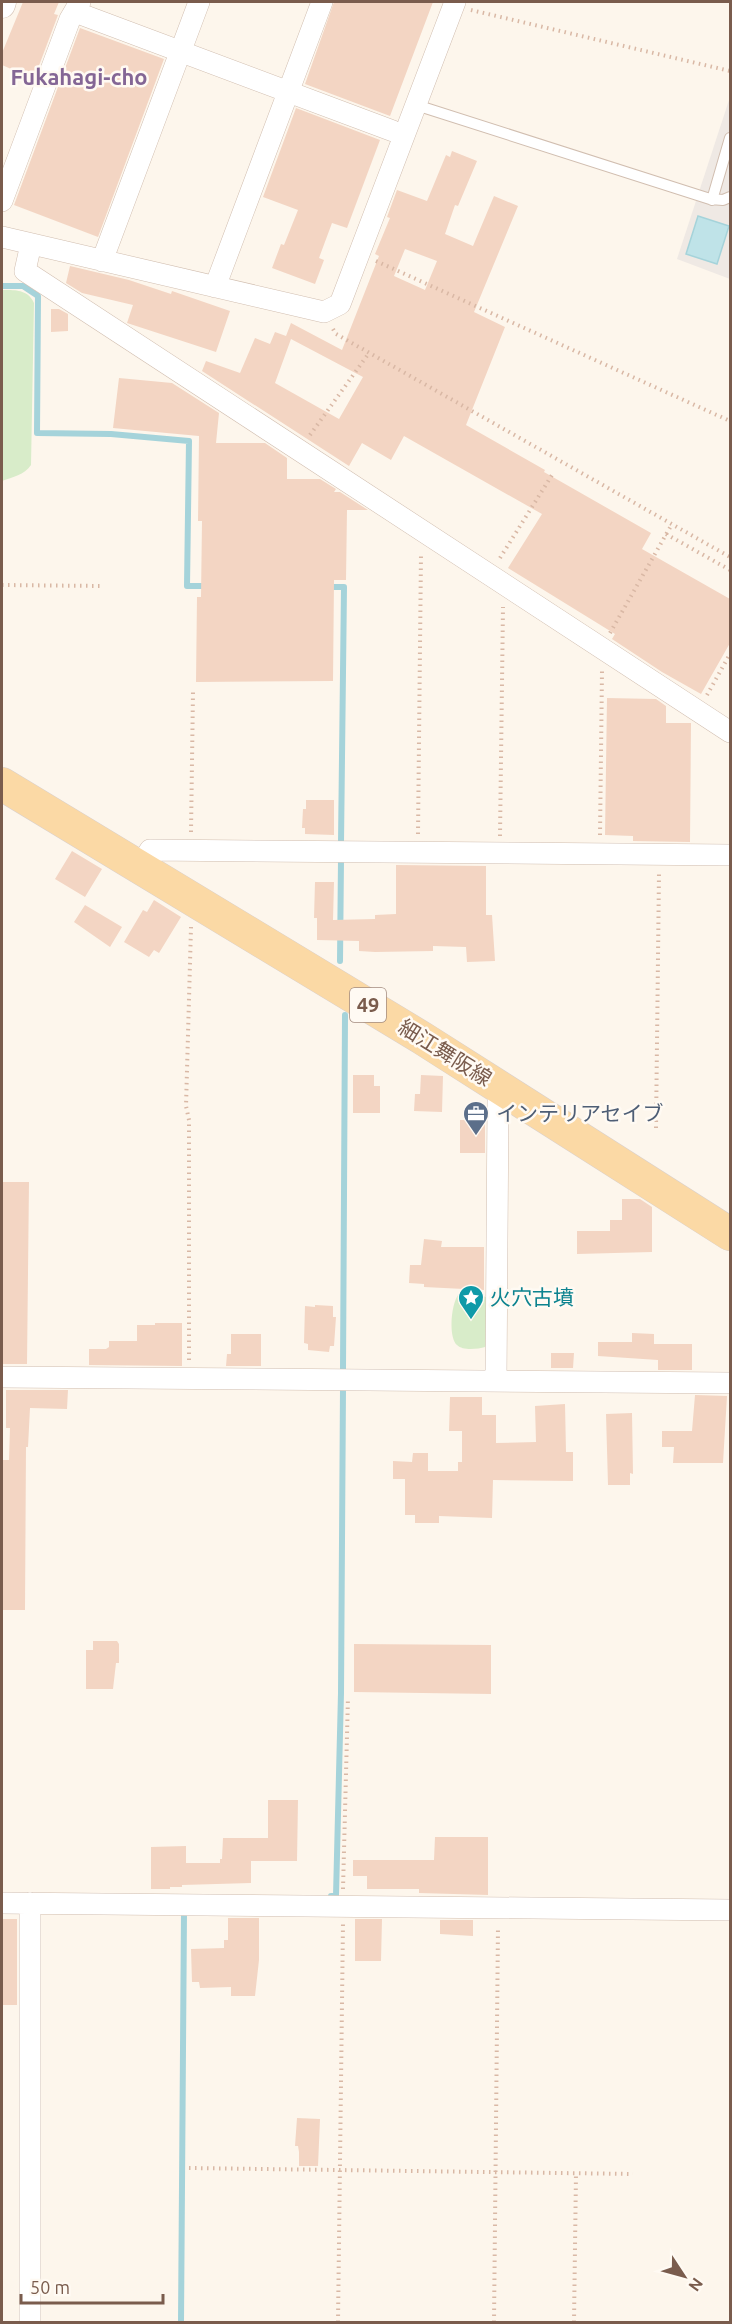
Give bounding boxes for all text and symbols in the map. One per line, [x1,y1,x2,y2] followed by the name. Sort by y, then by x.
[10,64,148,89] district label: Fukahagi-cho
[350,988,386,1022] road number: 49
[395,1014,496,1090] street label: 細江舞阪線
[461,1099,491,1137] office icon: インテリアセイブ
[496,1101,664,1125] place label: インテリアセイブ
[456,1283,486,1321] place icon: 火穴古墳
[490,1285,574,1309] place label: 火穴古墳
[654,2246,714,2306] north arrow
[21,2267,164,2305] scale bar
[685,2275,707,2295] text: N
[30,2277,70,2297] text: 50 m

